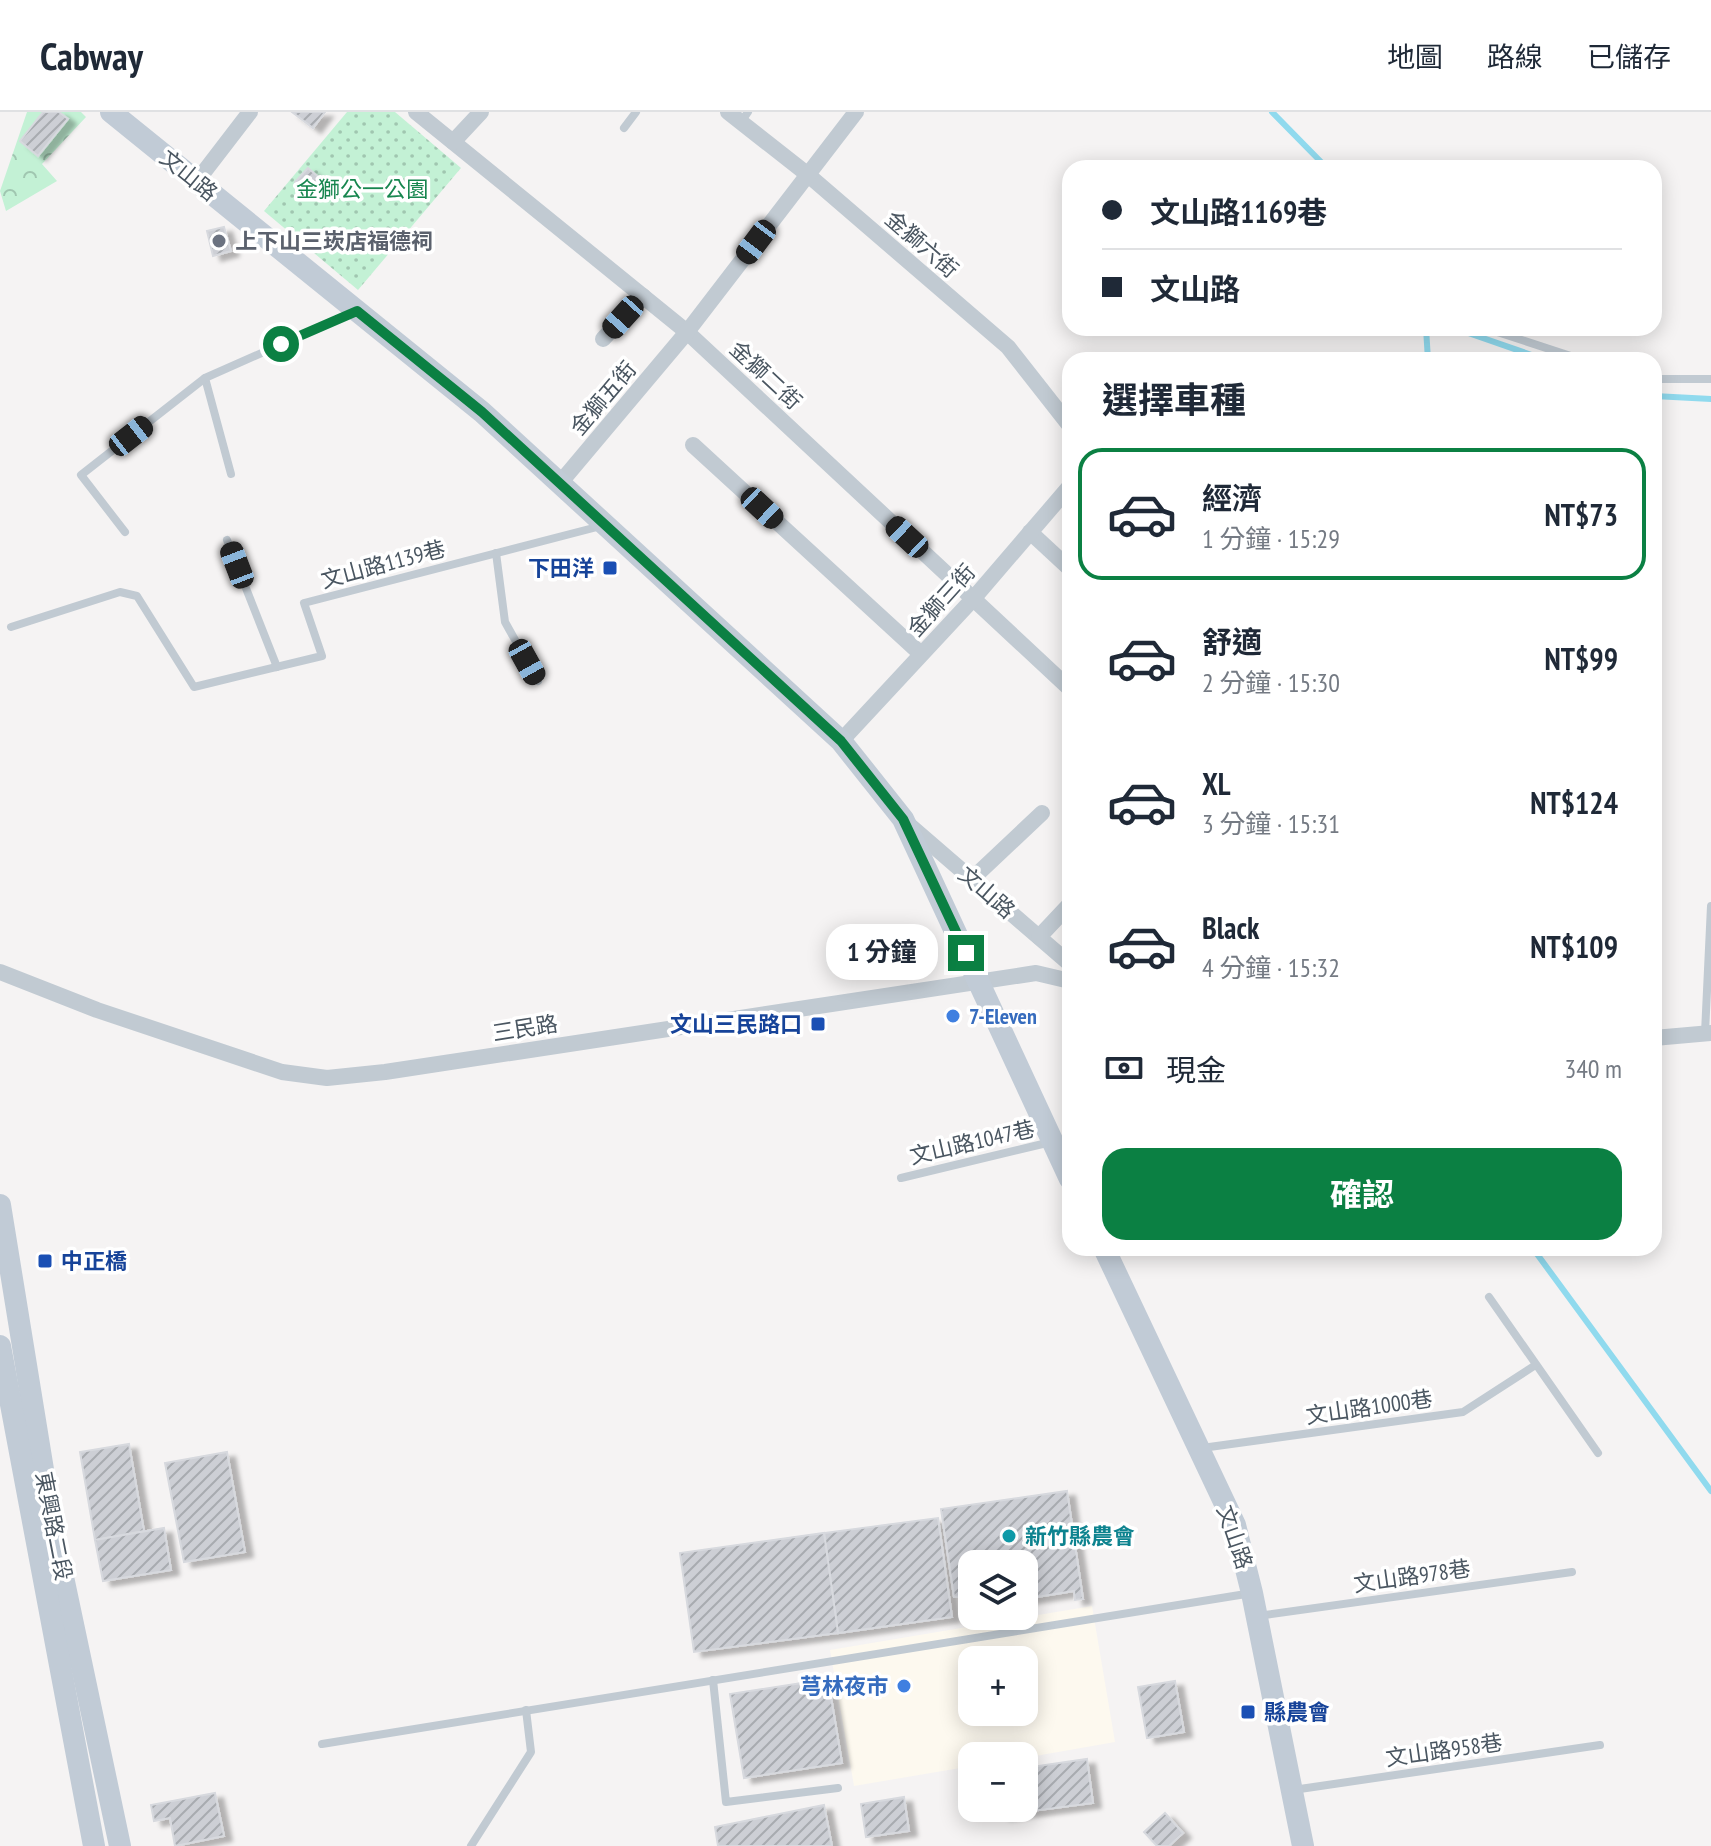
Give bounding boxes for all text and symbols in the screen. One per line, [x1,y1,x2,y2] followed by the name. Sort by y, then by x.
[40,31,143,80] text: Cabway
[1387,38,1443,75] text: 地圖
[1487,38,1543,75] text: 路線
[1587,38,1671,75] text: 已儲存
[155,143,223,207] street label: 文山路
[296,175,428,203] park label: 金獅公一公園
[1150,192,1327,231] text: 文山路1169巷
[880,205,964,283] street label: 金獅六街
[732,216,780,268] car
[235,227,433,255] place label: 上下山三崁店福德祠
[210,232,228,250] marker: 上下山三崁店福德祠
[1150,269,1240,308] text: 文山路
[598,291,648,343] car
[263,326,299,362] route start
[724,335,808,415] street label: 金獅二街
[564,355,642,441] street label: 金獅五街
[1102,376,1246,423] text: 選擇車種
[105,412,157,460] car
[1106,478,1178,550] icon: car
[1202,478,1262,517] text: 經濟
[736,483,788,533] car
[1545,495,1618,534] text: NT$73
[881,512,933,562] car
[1202,522,1340,555] text: 1 分鐘 · 15:29
[318,534,448,594] street label: 文山路1139巷
[217,538,257,592] car
[528,554,594,582] place label: 下田洋
[901,558,981,642] street label: 金獅三街
[601,559,619,577] marker: 下田洋
[1106,622,1178,694] icon: car
[1202,622,1262,661] text: 舒適
[505,635,549,689] car
[1545,639,1618,678] text: NT$99
[1202,666,1340,699] text: 2 分鐘 · 15:30
[1202,764,1231,803] text: XL
[1106,766,1178,838] icon: car
[1530,783,1618,822] text: NT$124
[1202,807,1340,840] text: 3 分鐘 · 15:31
[953,860,1021,924] street label: 文山路
[1202,908,1259,947] text: Black
[1106,910,1178,982] icon: car
[826,925,938,981] callout: 1 分鐘
[1530,927,1618,966] text: NT$109
[847,935,917,968] text: 1 分鐘
[948,935,984,971] route end
[1202,951,1340,984] text: 4 分鐘 · 15:32
[969,1002,1037,1030] place label: 7-Eleven
[944,1007,962,1025] marker: 7-Eleven
[490,1009,560,1047] street label: 三民路
[670,1010,802,1038] place label: 文山三民路口
[809,1015,827,1033] marker: 文山三民路口
[1102,1046,1146,1090] icon: cash
[1166,1050,1226,1089] text: 現金
[1564,1052,1622,1085] text: 340 m
[907,1114,1037,1170] street label: 文山路1047巷
[1102,1148,1622,1240] button: 確認
[61,1247,127,1275] place label: 中正橋
[36,1252,54,1270] marker: 中正橋
[1304,1384,1434,1430] street label: 文山路1000巷
[30,1469,78,1583] street label: 東興路二段
[1211,1501,1259,1573] street label: 文山路
[1025,1522,1135,1550] place label: 新竹縣農會
[1000,1527,1018,1545] marker: 新竹縣農會
[958,1550,1038,1822] map controls
[958,1550,1038,1630] button: layers
[1352,1554,1472,1598] street label: 文山路978巷
[958,1646,1038,1726] button: +
[800,1672,888,1700] place label: 芎林夜市
[895,1677,913,1695] marker: 芎林夜市
[1264,1698,1330,1726] place label: 縣農會
[1239,1703,1257,1721] marker: 縣農會
[1384,1728,1504,1772] street label: 文山路958巷
[958,1742,1038,1822] button: −

